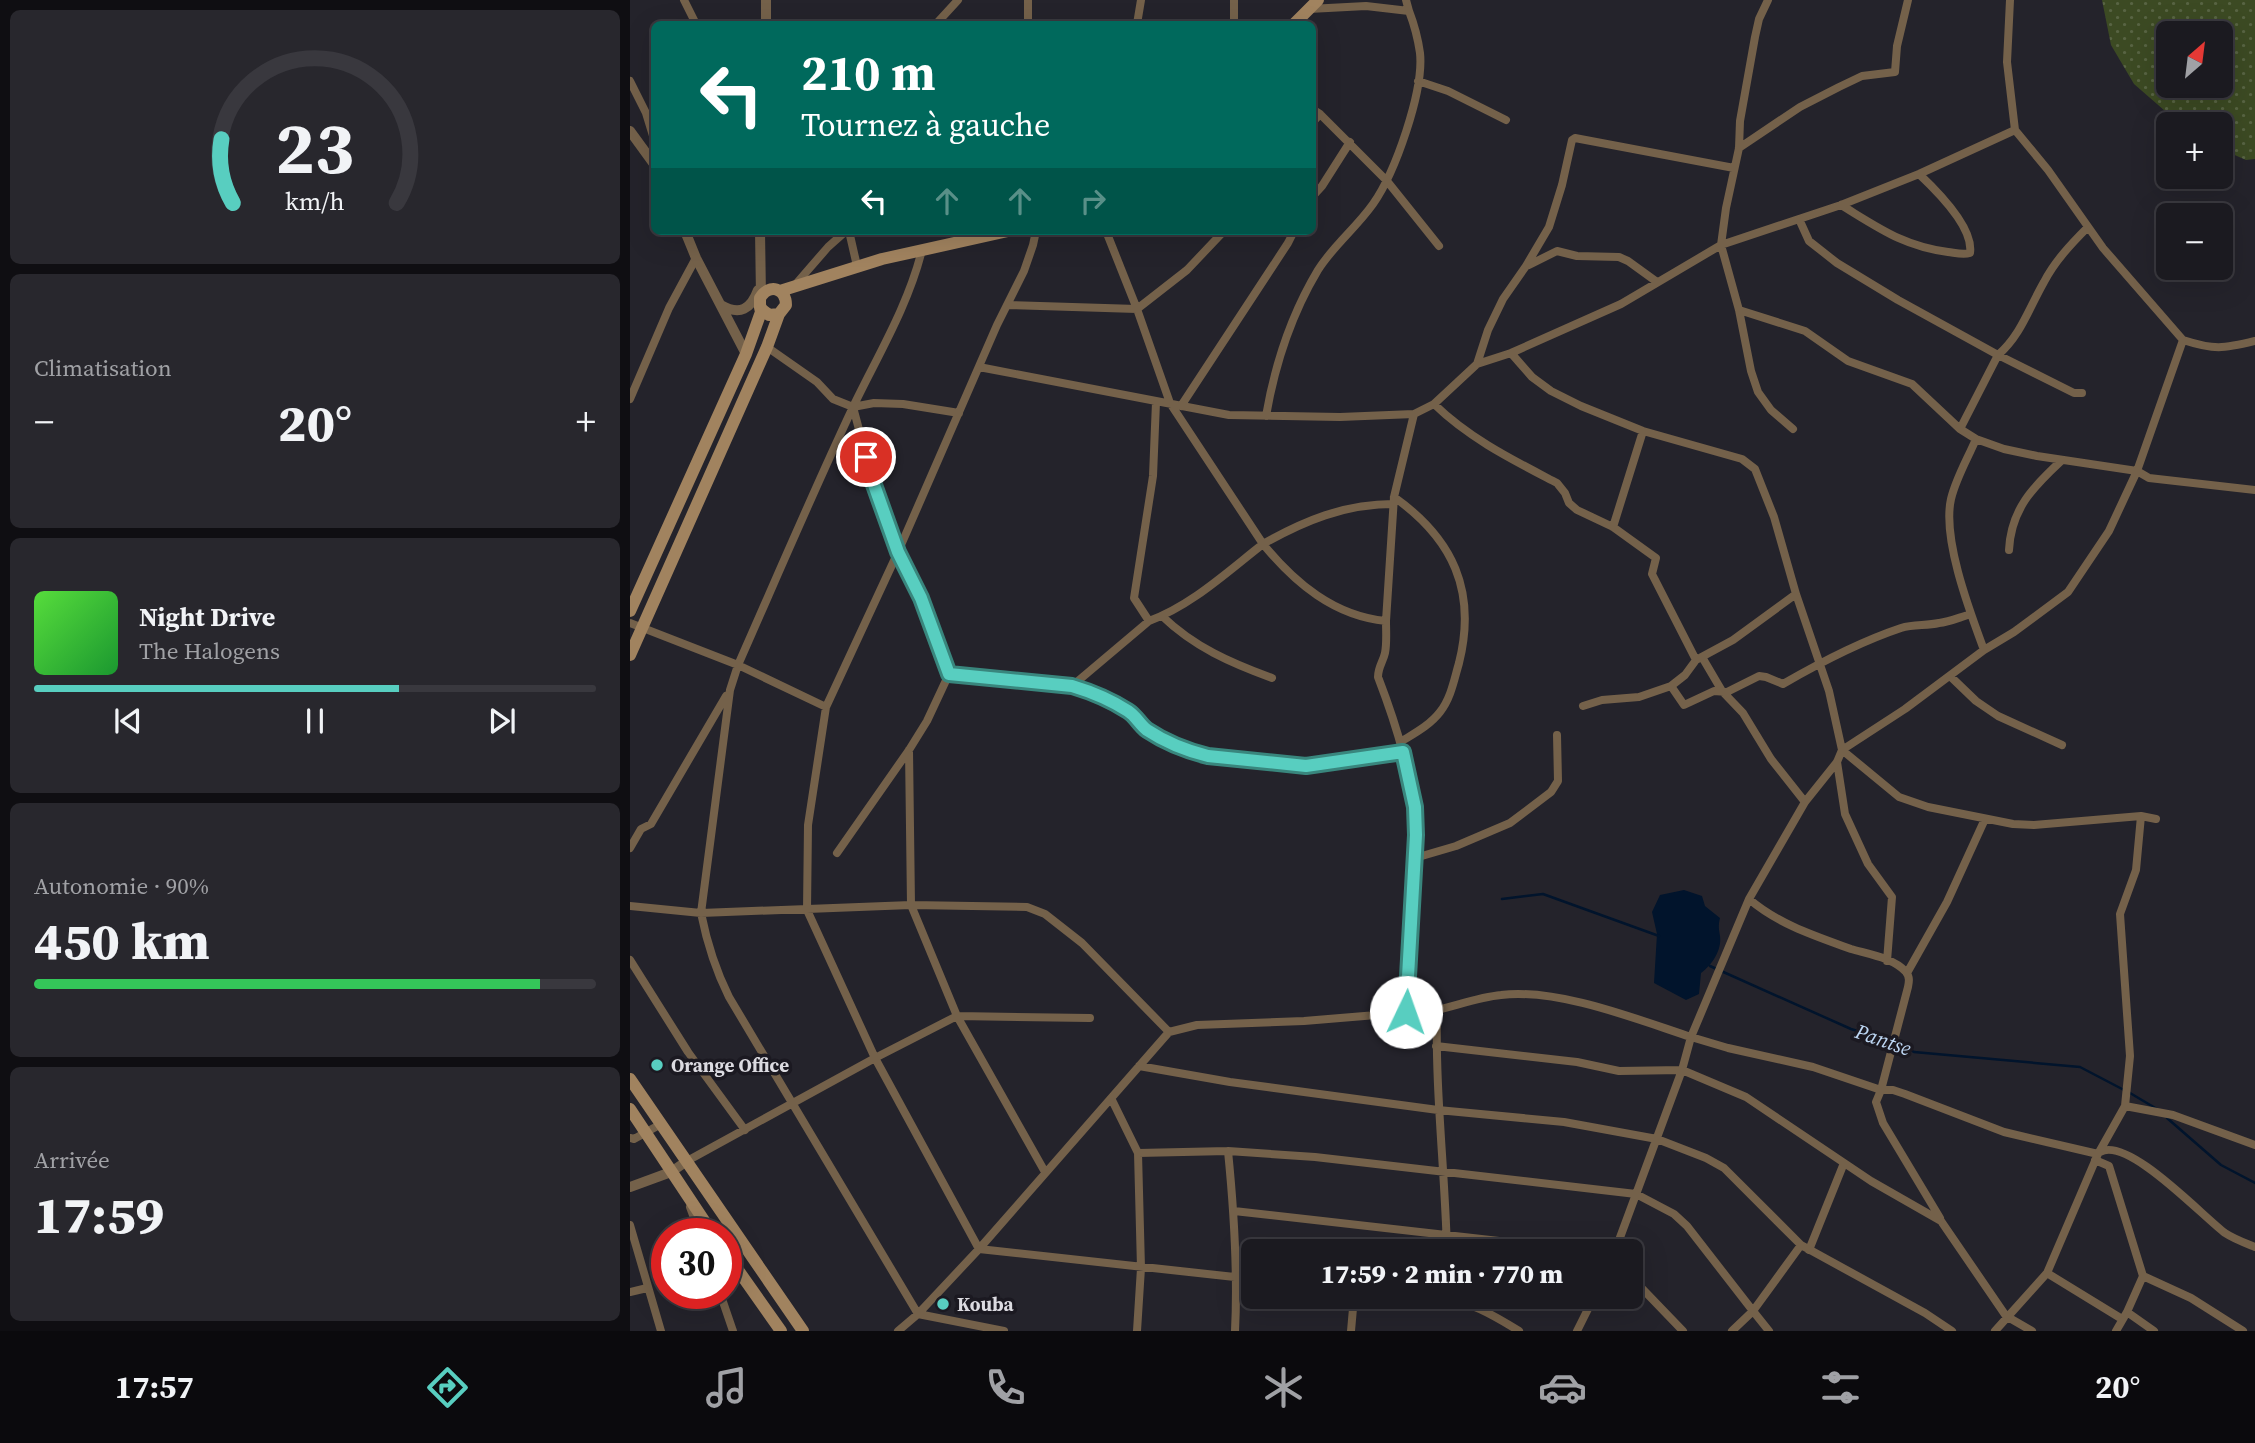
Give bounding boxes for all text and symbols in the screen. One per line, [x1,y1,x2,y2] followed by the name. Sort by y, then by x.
[2156,21,2233,98] north arrow
[2156,21,2233,280] map controls
[801,39,936,106] text: 210 m
[686,49,777,140] icon: left
[276,98,354,197] text: 23
[801,103,1050,147] text: Tournez à gauche
[2156,112,2233,189] button: +
[855,182,893,220] icon: left
[928,182,966,220] icon: ahead
[1001,182,1039,220] icon: ahead
[1074,182,1112,220] icon: right
[285,184,345,218] text: km/h
[2156,203,2233,280] button: −
[34,352,172,384] text: Climatisation
[278,387,352,458] text: 20°
[34,396,54,448] text: −
[576,396,596,448] text: +
[836,427,896,487] pin
[847,438,885,476] icon: arrive
[139,599,275,635] text: Night Drive
[139,635,280,667] text: The Halogens
[109,702,147,740] icon: previous
[296,702,334,740] icon: pause
[483,702,521,740] icon: next
[34,870,209,902] text: Autonomie · 90%
[34,905,210,976] text: 450 km
[1369,975,1443,1049] position arrow
[1850,1016,1915,1063] water label: Pantse
[671,1052,789,1078] place label: Orange Office
[649,1057,665,1073] marker: Orange Office
[34,1144,110,1176] text: Arrivée
[34,1179,164,1250] text: 17:59
[651,1218,742,1309] speed limit sign: 30
[1321,1256,1563,1292] text: 17:59 · 2 min · 770 m
[957,1291,1014,1317] place label: Kouba
[935,1296,951,1312] marker: Kouba
[423,1363,472,1412] icon: directions
[702,1363,751,1412] icon: music
[981,1363,1030,1412] icon: phone
[1259,1363,1308,1412] icon: climate
[1538,1363,1587,1412] icon: car
[1816,1363,1865,1412] icon: filters
[115,1365,194,1409] text: 17:57
[2095,1365,2140,1409] text: 20°

